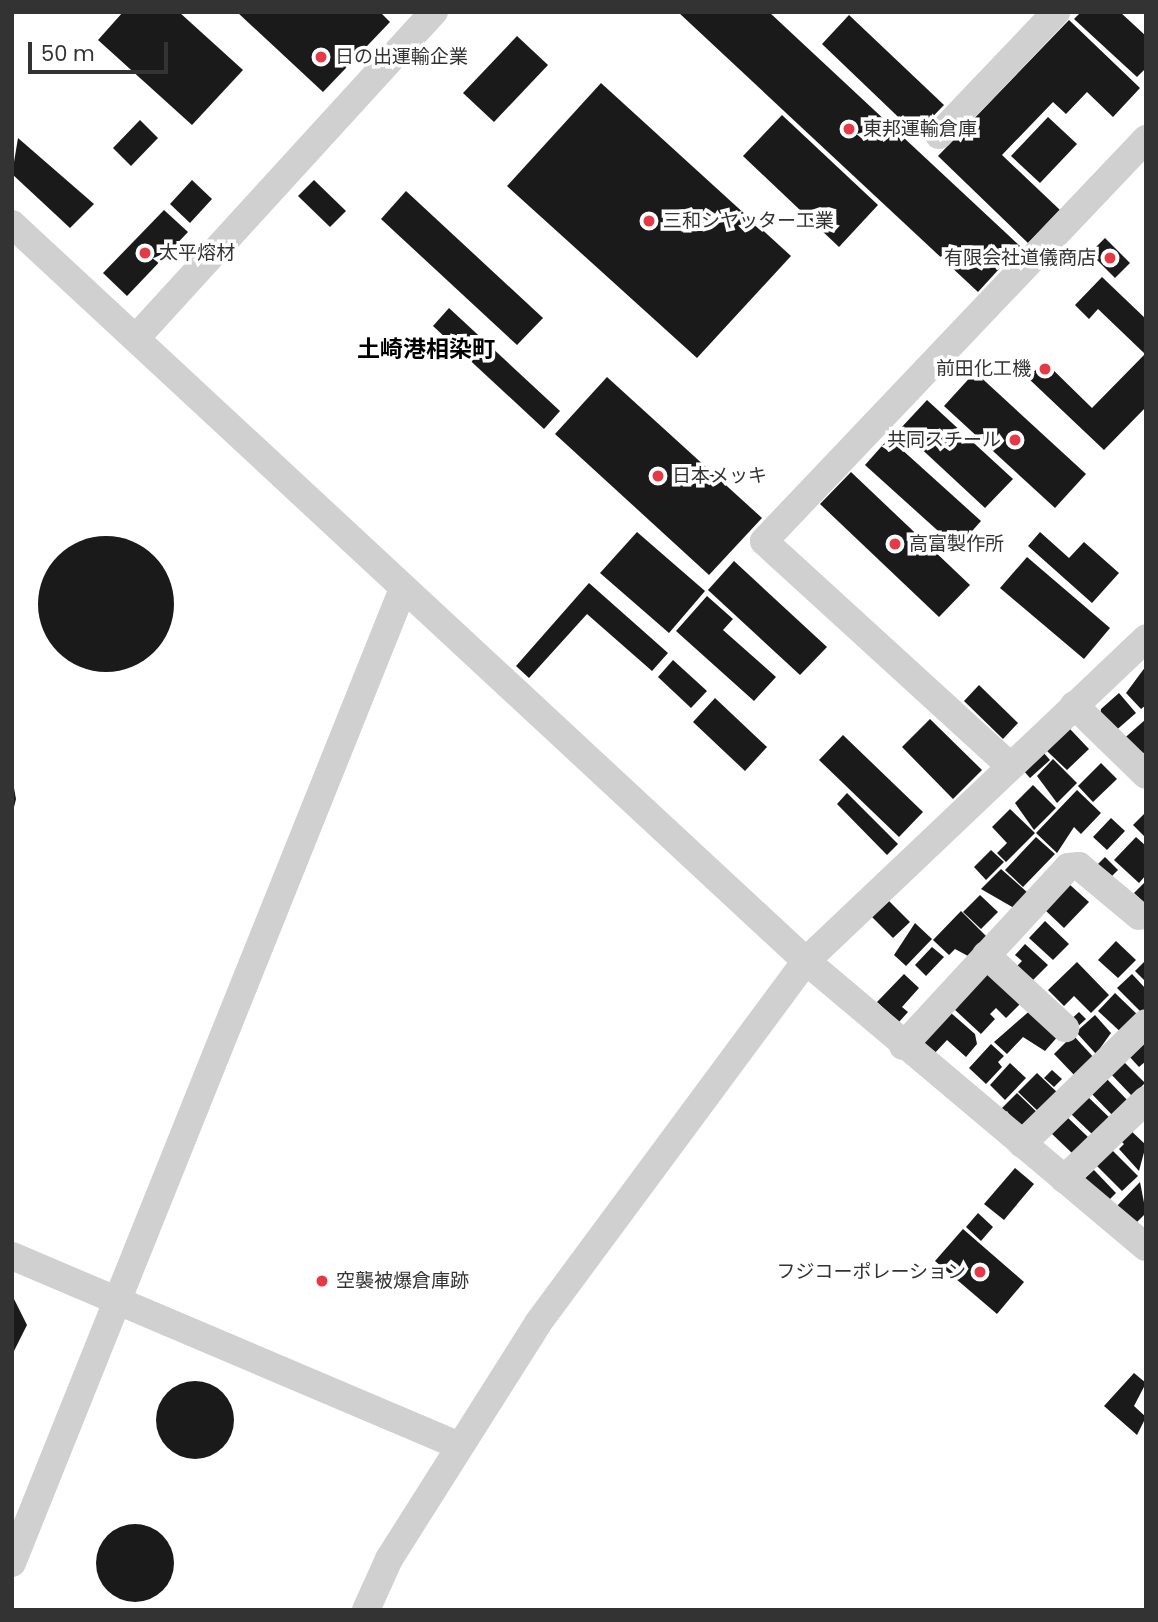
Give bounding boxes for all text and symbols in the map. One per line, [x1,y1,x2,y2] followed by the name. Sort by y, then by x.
[32,28,172,72] scale bar
[41,39,95,68] text: 50 m
[335,46,468,68] place label: 日の出運輸企業
[313,49,329,65] marker: 日の出運輸企業
[863,118,977,140] place label: 東邦運輸倉庫
[841,121,857,137] marker: 東邦運輸倉庫
[663,210,834,232] place label: 三和シヤッター工業
[641,213,657,229] marker: 三和シヤッター工業
[159,242,235,264] place label: 太平熔材
[137,245,153,261] marker: 太平熔材
[944,247,1096,269] place label: 有限会社道儀商店
[1102,250,1118,266] marker: 有限会社道儀商店
[357,335,495,363] district label: 土崎港相染町
[936,358,1031,380] place label: 前田化工機
[1037,361,1053,377] marker: 前田化工機
[887,429,1001,451] place label: 共同スチール
[1007,432,1023,448] marker: 共同スチール
[672,465,767,487] place label: 日本メッキ
[650,468,666,484] marker: 日本メッキ
[909,533,1004,555] place label: 高富製作所
[887,536,903,552] marker: 高富製作所
[776,1261,966,1283] place label: フジコーポレーション
[972,1264,988,1280] marker: フジコーポレーション
[336,1270,469,1292] place label: 空襲被爆倉庫跡
[314,1273,330,1289] marker: 空襲被爆倉庫跡

